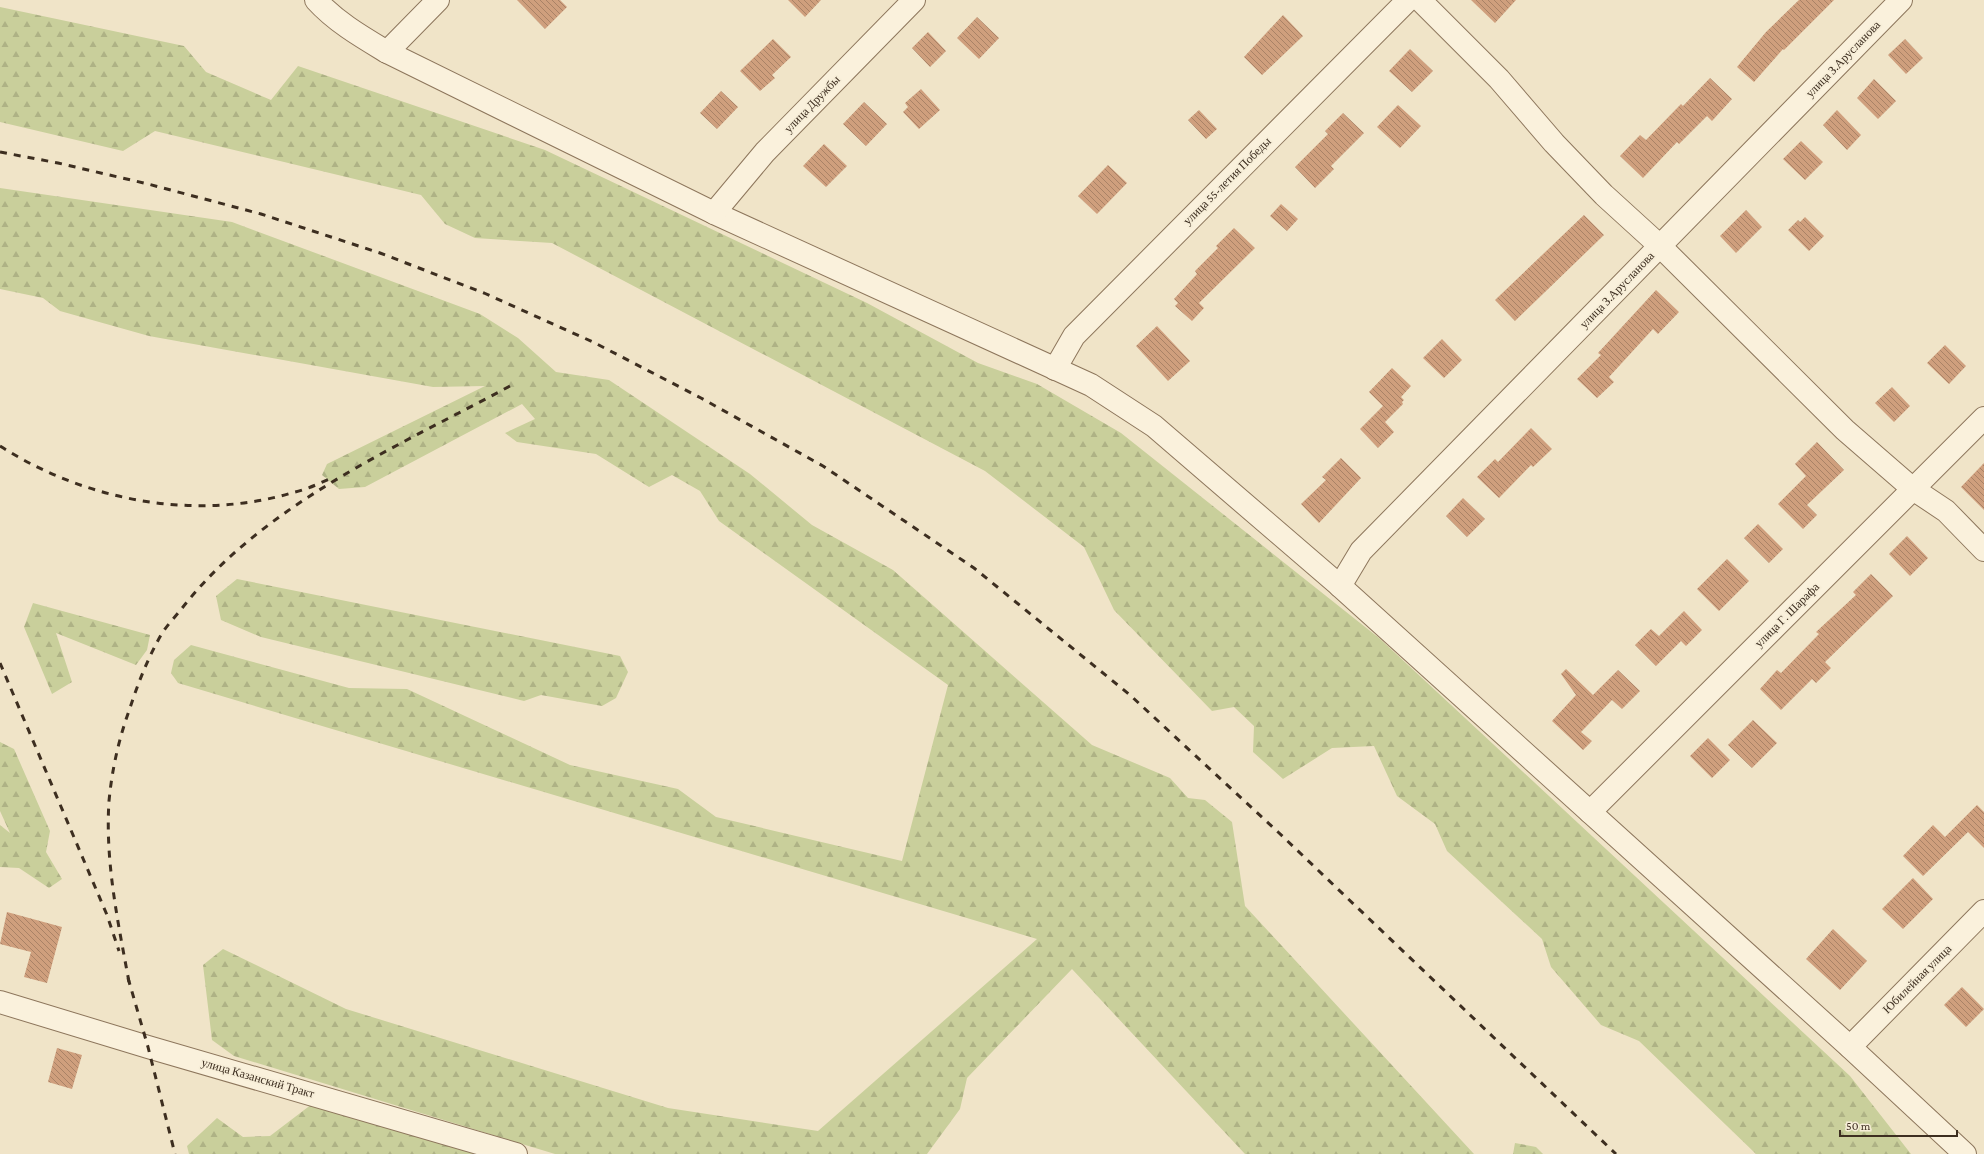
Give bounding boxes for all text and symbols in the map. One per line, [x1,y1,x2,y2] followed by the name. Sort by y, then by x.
[1803,17,1884,100] street label: улица З.Арусланова
[781,72,843,136] street label: улица Дружбы
[1180,134,1274,228] street label: улица 55-летия Победы
[1577,248,1658,331] street label: улица З.Арусланова
[1752,579,1823,650] street label: улица Г. Шарафа
[1880,941,1955,1016] street label: Юбилейная улица
[200,1055,317,1101] street label: улица Казанский Тракт
[1840,1112,1957,1138] scale bar
[1846,1119,1871,1133] text: 50 m

